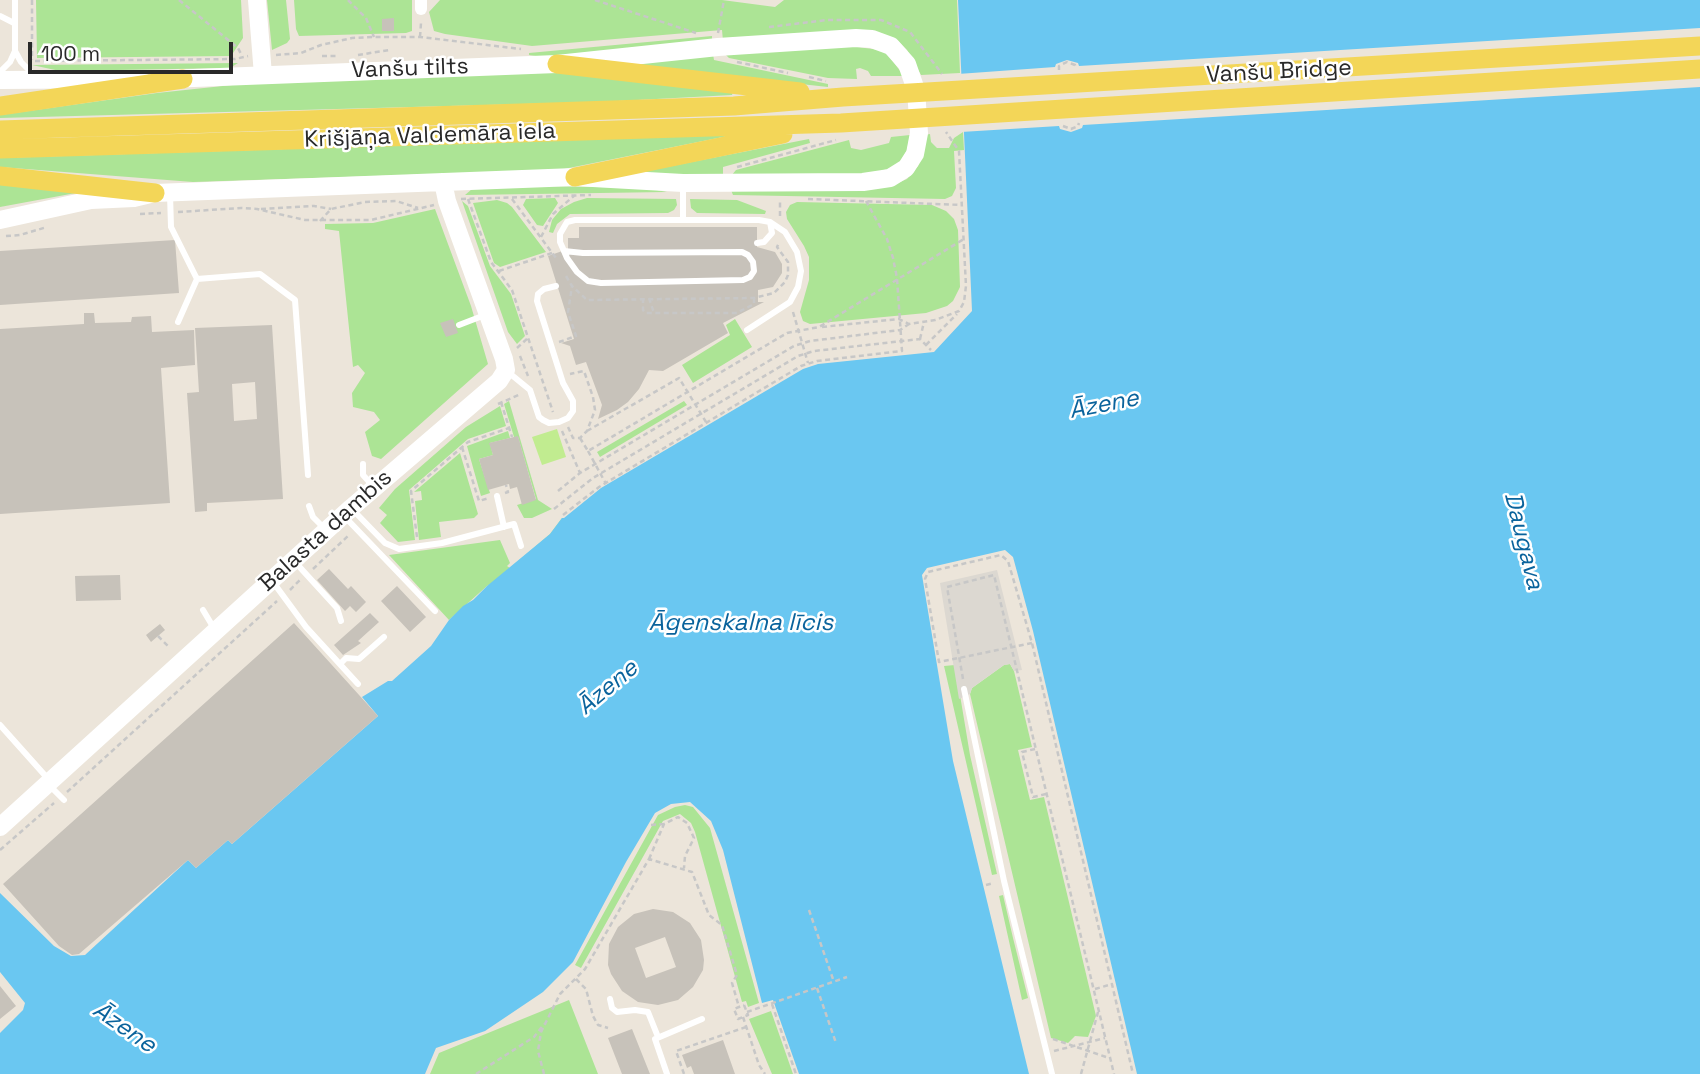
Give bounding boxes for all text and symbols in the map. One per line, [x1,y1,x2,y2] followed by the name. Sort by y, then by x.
[32,28,236,72] scale bar
[41,40,100,67] text: 100 m
[351,53,469,85] street label: Vanšu tilts
[1206,54,1352,90] street label: Vanšu Bridge
[304,118,556,154] street label: Krišjāņa Valdemāra iela
[1067,384,1141,426] water label: Āzene
[254,464,398,598] street label: Balasta dambis
[1497,489,1549,593] water label: Daugava
[649,609,833,637] water label: Āgenskalna līcis
[572,654,644,722] water label: Āzene
[87,996,161,1060] water label: Āzene

